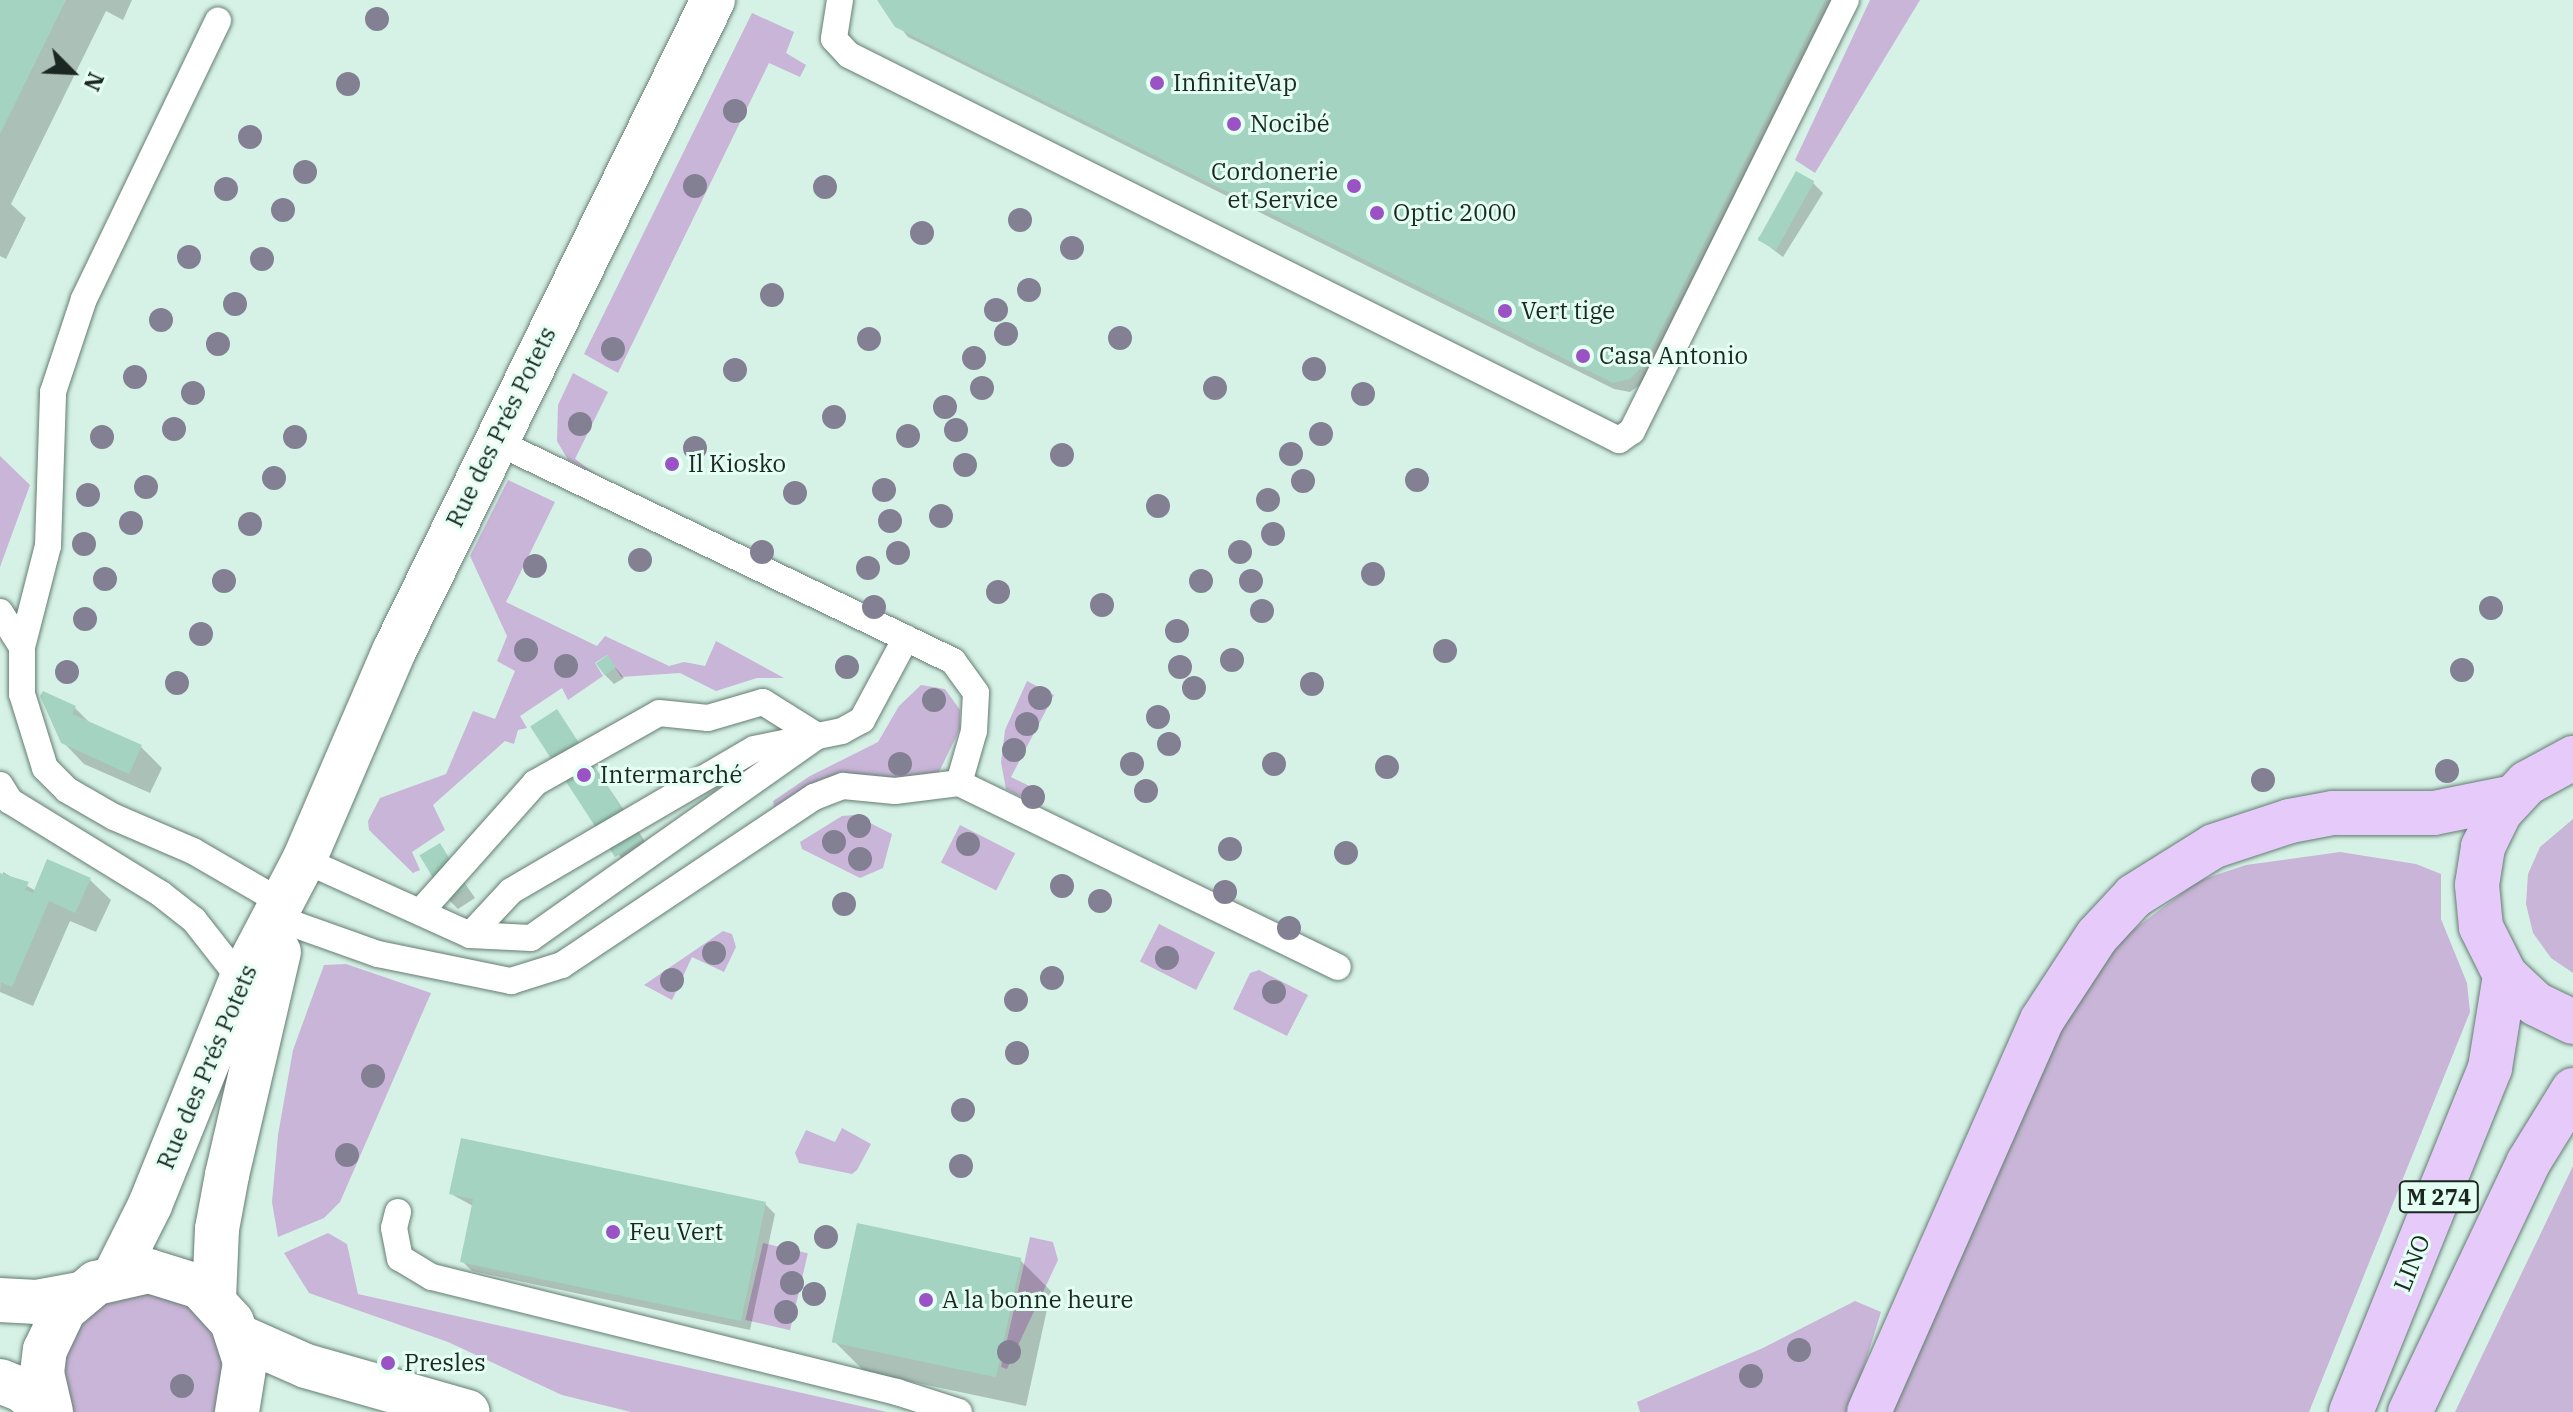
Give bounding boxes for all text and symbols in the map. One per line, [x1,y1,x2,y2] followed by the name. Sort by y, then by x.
[32,32,112,112] north arrow
[78,68,111,96] text: N
[1173,69,1297,97] place label: InfiniteVap
[1148,74,1166,92] marker: InfiniteVap
[1250,110,1330,138] place label: Nocibé
[1225,115,1243,133] marker: Nocibé
[1211,158,1338,214] place label: Cordonerie et Service
[1345,177,1363,195] marker: Cordonerie et Service
[1393,199,1516,227] place label: Optic 2000
[1368,204,1386,222] marker: Optic 2000
[1521,297,1615,325] place label: Vert tige
[1496,302,1514,320] marker: Vert tige
[440,322,562,532] street label: Rue des Prés Potets
[1599,342,1748,370] place label: Casa Antonio
[1574,347,1592,365] marker: Casa Antonio
[688,450,786,478] place label: Il Kiosko
[663,455,681,473] marker: Il Kiosko
[600,761,742,789] place label: Intermarché
[575,766,593,784] marker: Intermarché
[151,961,263,1173] street label: Rue des Prés Potets
[2397,1179,2481,1215] road number: M 274
[629,1218,723,1246] place label: Feu Vert
[604,1223,622,1241] marker: Feu Vert
[2388,1231,2436,1295] street label: LINO
[942,1286,1133,1314] place label: A la bonne heure
[917,1291,935,1309] marker: A la bonne heure
[404,1349,486,1377] place label: Presles
[379,1354,397,1372] marker: Presles

